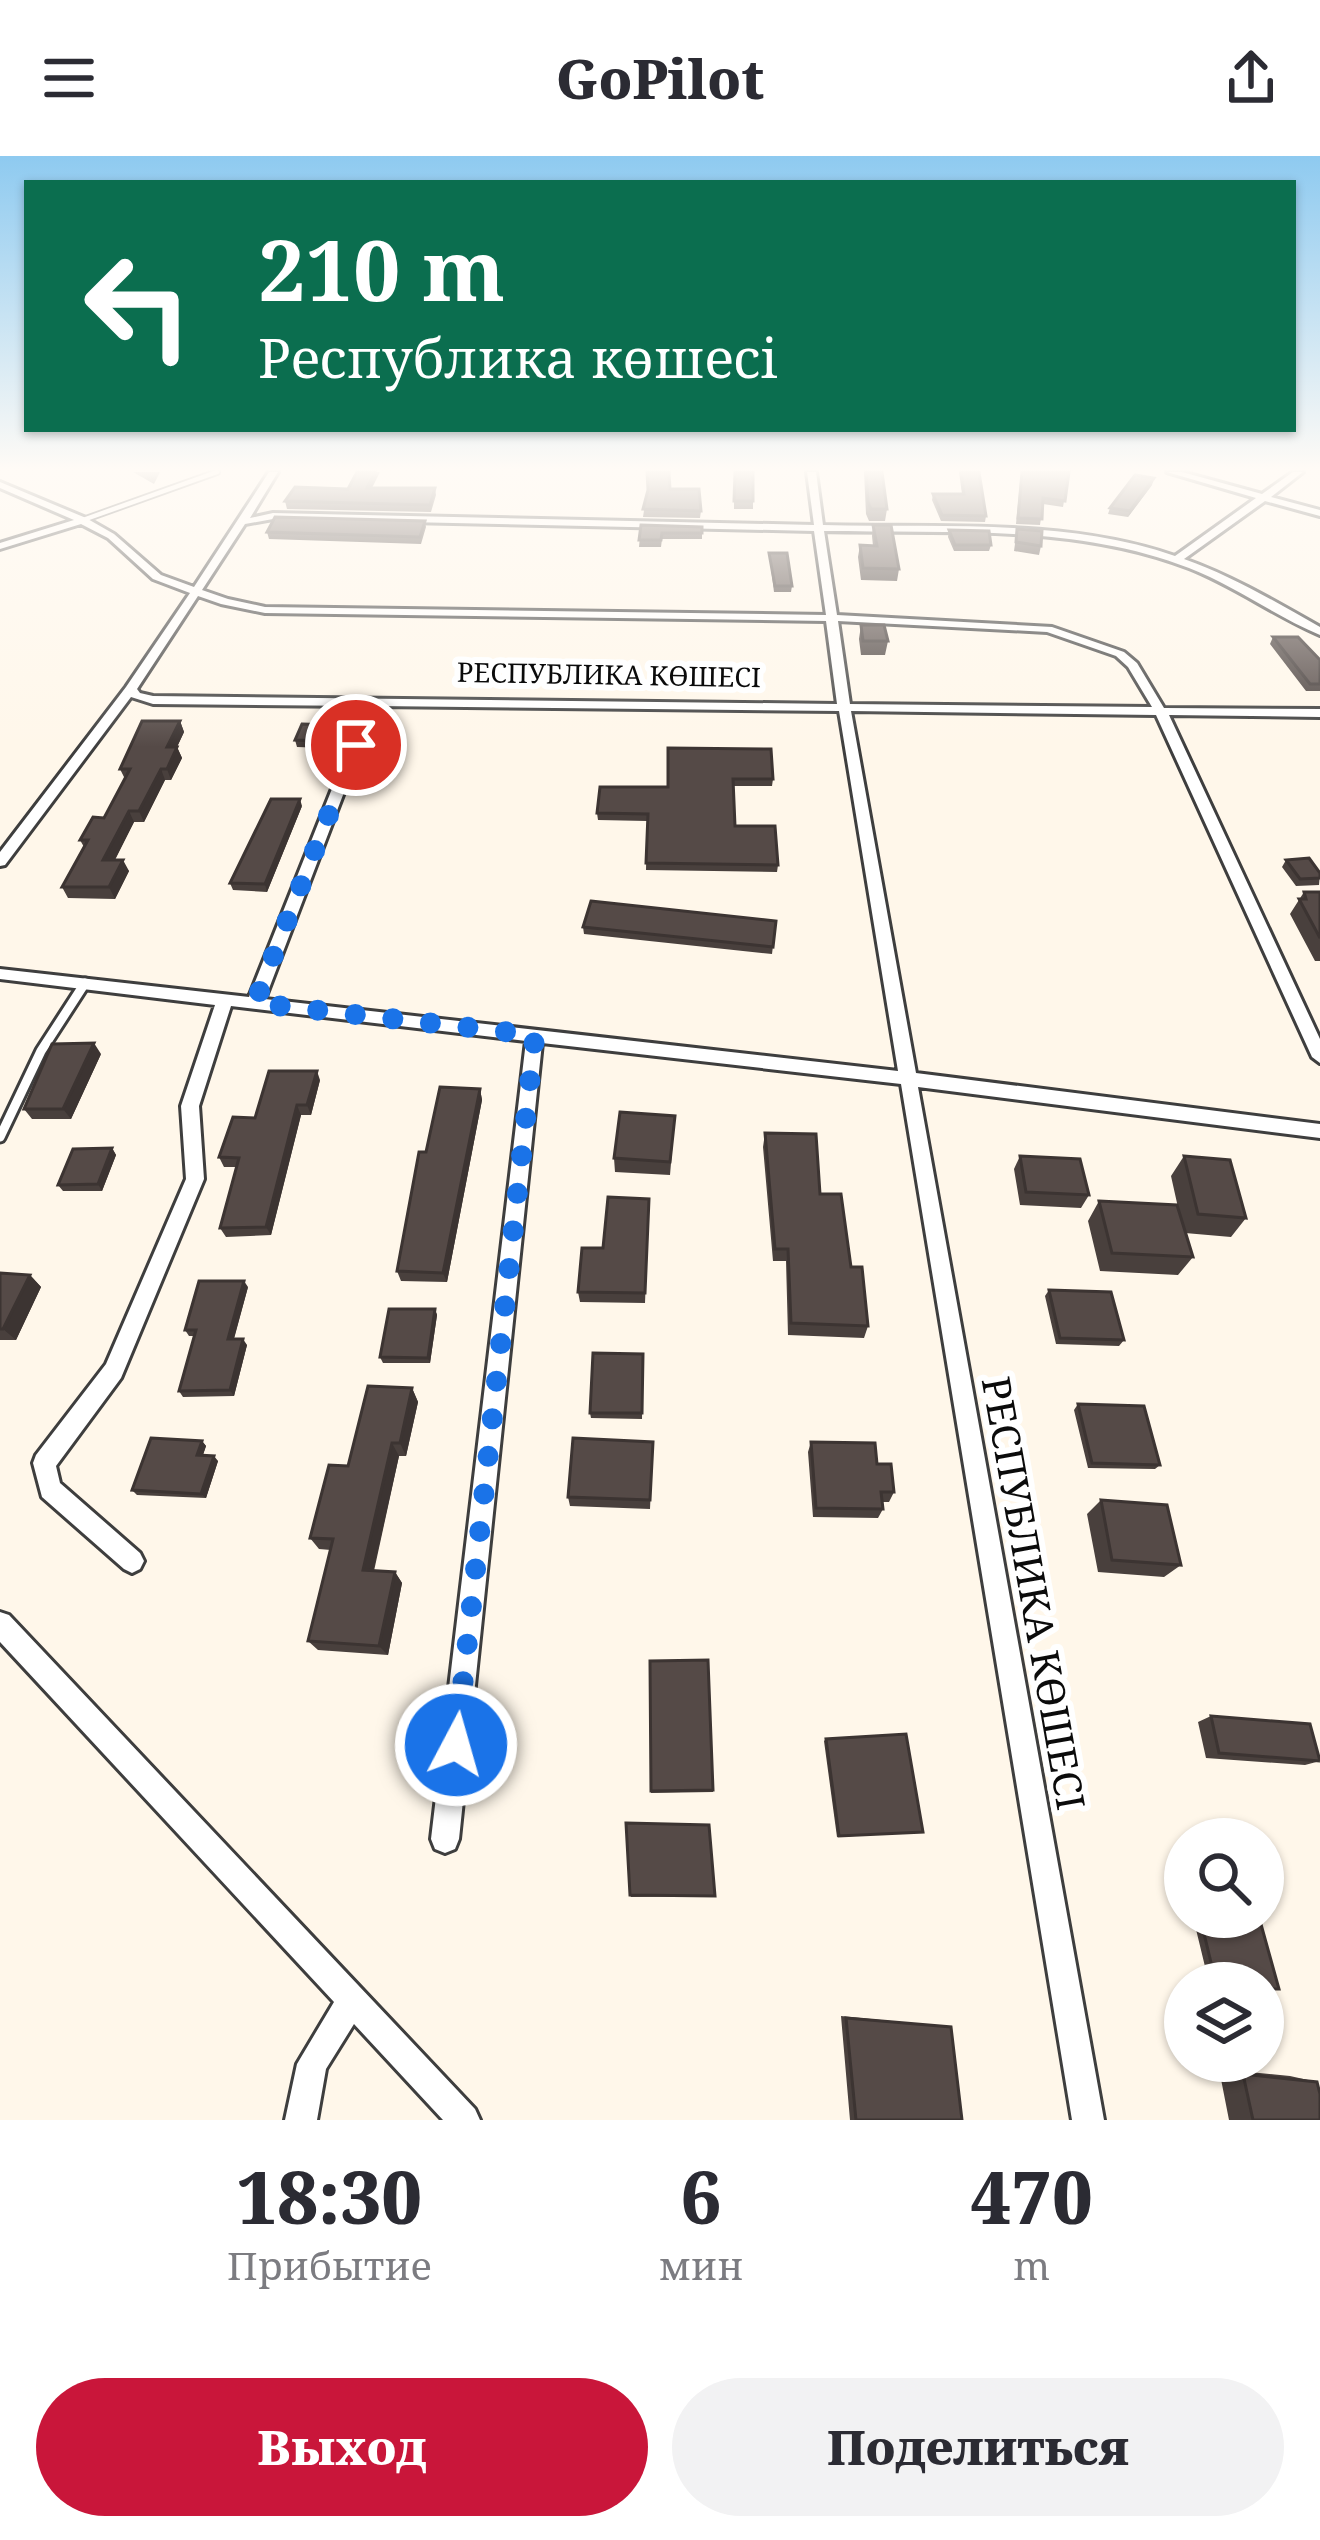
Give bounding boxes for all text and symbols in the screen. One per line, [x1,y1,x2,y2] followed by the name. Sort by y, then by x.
[556,41,764,115] text: GoPilot
[36,45,102,111] icon: menu
[1218,45,1284,111] icon: share
[258,211,505,326] text: 210 m
[60,228,216,384] icon: left
[258,320,779,394] text: Республика көшесі
[457,653,761,695] street label: РЕСПУБЛИКА КӨШЕСІ
[305,694,407,796] pin
[323,712,389,778] icon: arrive
[971,1372,1099,1814] street label: РЕСПУБЛИКА КӨШЕСІ
[393,1682,519,1808] position arrow
[1164,1818,1284,2082] map controls
[1164,1818,1284,1938] button: search
[1164,1962,1284,2082] button: layers
[236,2147,422,2245] text: 18:30
[681,2147,721,2245] text: 6
[970,2147,1093,2245] text: 470
[227,2238,432,2291] text: Прибытие
[659,2238,743,2291] text: мин
[1013,2238,1050,2291] text: m
[36,2378,648,2516] button: Выход
[672,2378,1284,2516] button: Поделиться

